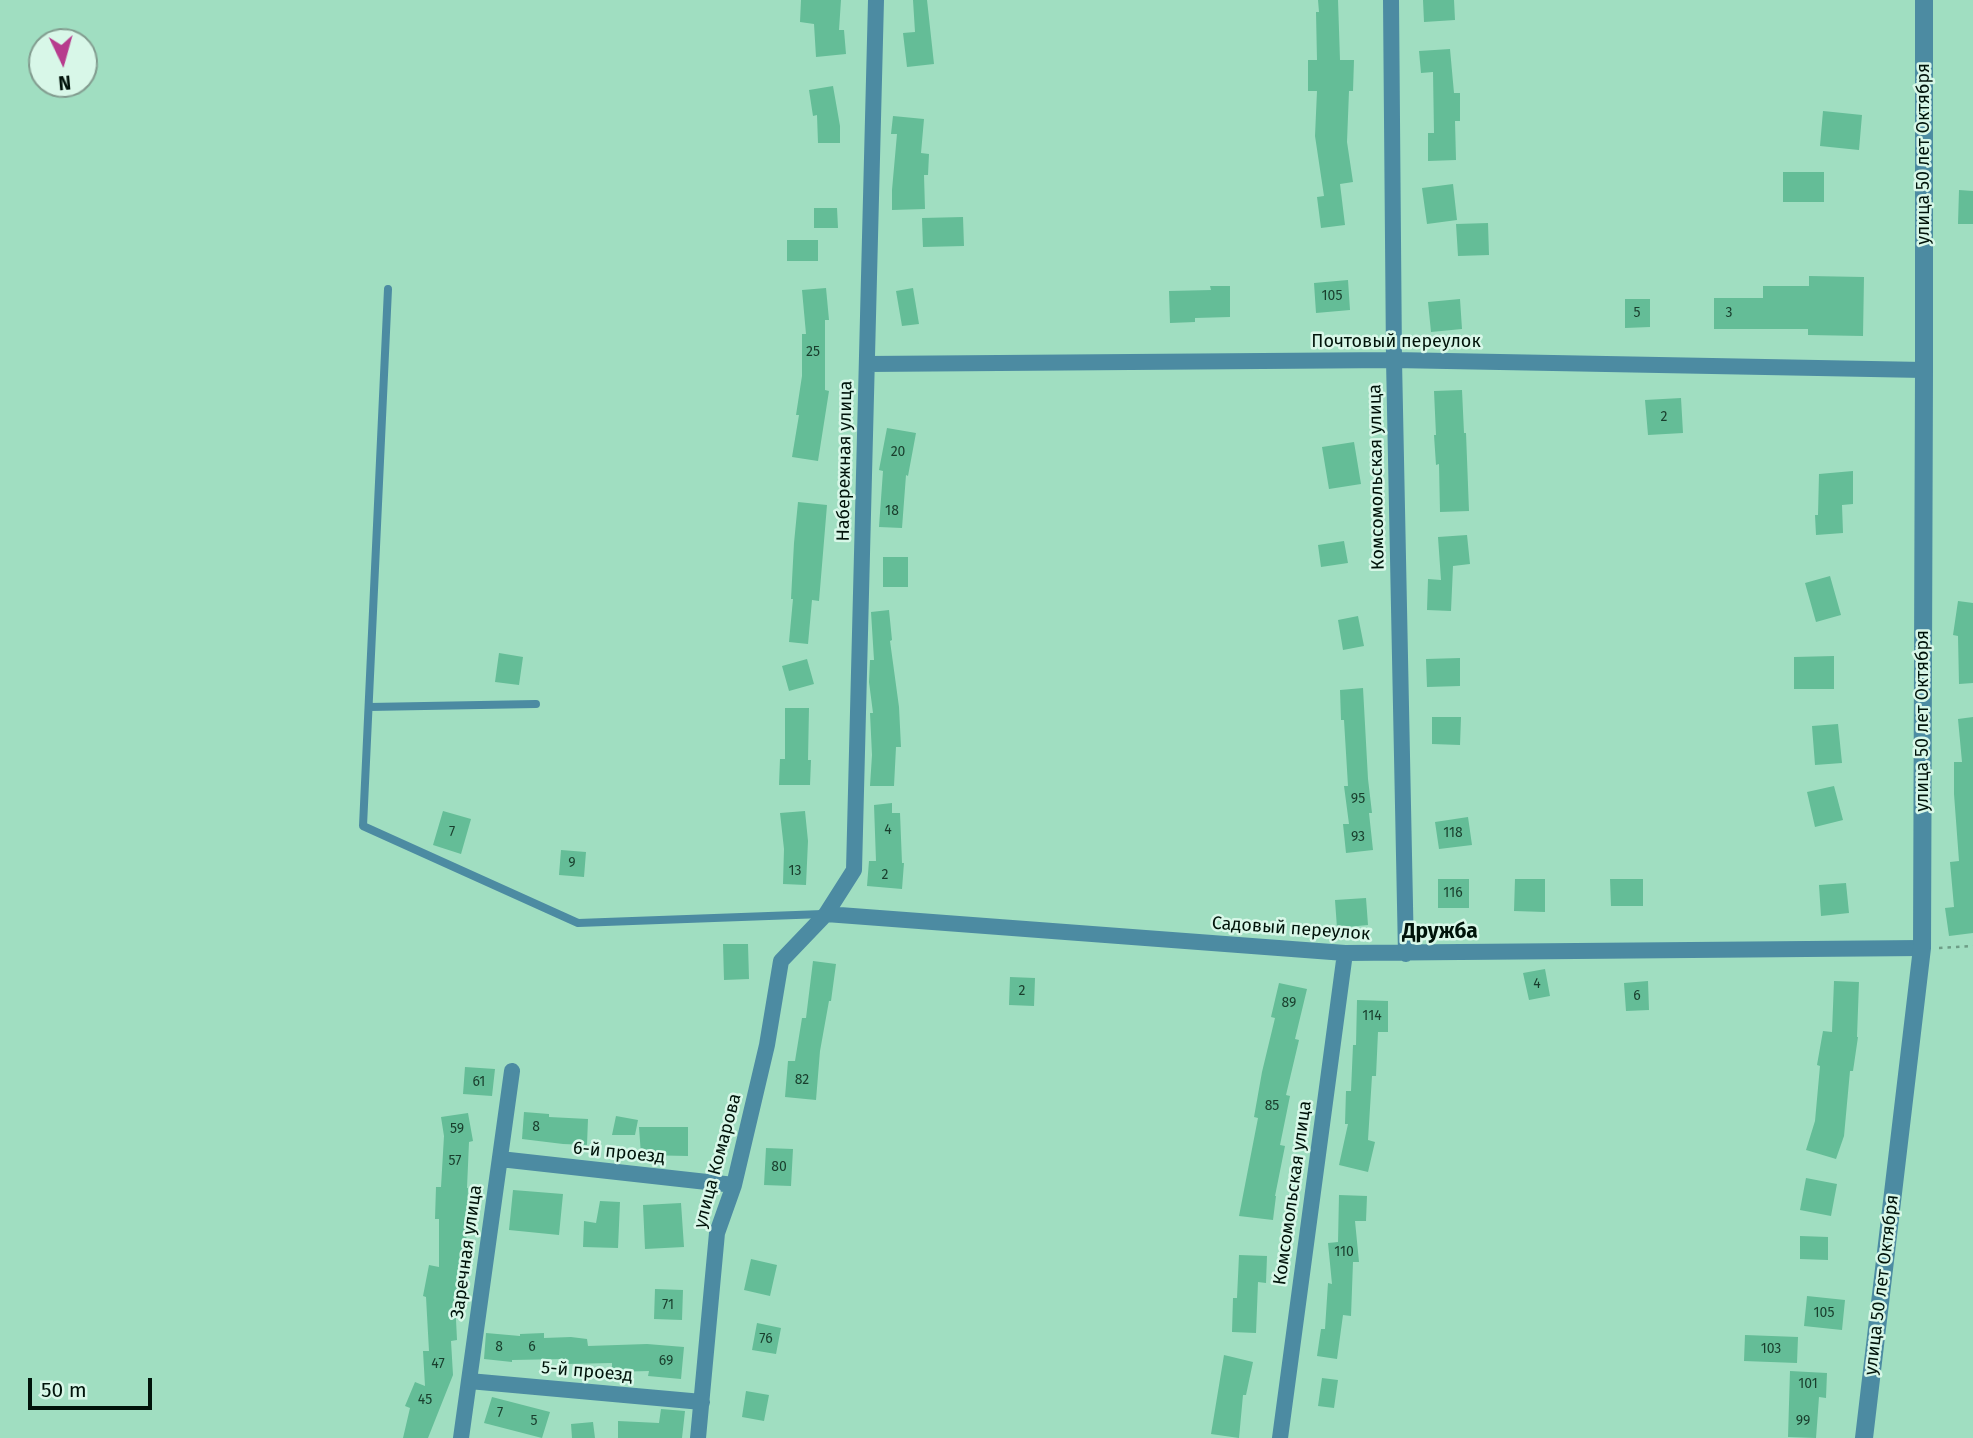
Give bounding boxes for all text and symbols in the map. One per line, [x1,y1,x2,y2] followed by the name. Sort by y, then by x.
[28,28,98,98] north arrow
[1913,63,1935,245] street label: улица 50 лет Октября
[57,70,72,94] text: N
[1322,288,1342,304] house number: 105
[1633,305,1641,321] house number: 5
[1726,305,1732,321] house number: 3
[1311,331,1481,353] street label: Почтовый переулок
[806,344,820,360] house number: 25
[833,380,857,542] street label: Набережная улица
[1365,384,1389,570] street label: Комсомольская улица
[1661,409,1667,425] house number: 2
[891,444,905,460] house number: 20
[885,503,899,519] house number: 18
[1912,630,1934,812] street label: улица 50 лет Октября
[1351,791,1365,807] house number: 95
[884,822,892,838] house number: 4
[449,824,455,840] house number: 7
[1443,825,1463,841] house number: 118
[1351,829,1365,845] house number: 93
[568,855,576,871] house number: 9
[788,863,802,879] house number: 13
[882,867,888,883] house number: 2
[1443,885,1463,901] house number: 116
[1211,913,1371,945] street label: Садовый переулок
[1402,919,1478,945] district label: Дружба
[1533,976,1541,992] house number: 4
[1019,983,1025,999] house number: 2
[1633,988,1641,1004] house number: 6
[1282,995,1296,1011] house number: 89
[1362,1008,1382,1024] house number: 114
[795,1072,809,1088] house number: 82
[473,1074,485,1090] house number: 61
[690,1091,746,1231] street label: улица Комарова
[1265,1098,1279,1114] house number: 85
[1269,1099,1317,1287] street label: Комсомольская улица
[532,1119,540,1135] house number: 8
[450,1121,464,1137] house number: 59
[572,1137,666,1169] street label: 6-й проезд
[449,1153,461,1169] house number: 57
[771,1159,787,1175] house number: 80
[447,1184,487,1320] street label: Заречная улица
[1860,1194,1904,1376] street label: улица 50 лет Октября
[1334,1244,1354,1260] house number: 110
[662,1297,674,1313] house number: 71
[1814,1305,1834,1321] house number: 105
[759,1331,773,1347] house number: 76
[495,1339,503,1355] house number: 8
[528,1339,536,1355] house number: 6
[1761,1341,1781,1357] house number: 103
[659,1353,673,1369] house number: 69
[431,1356,445,1372] house number: 47
[540,1357,634,1387] street label: 5-й проезд
[32,1364,156,1408] scale bar
[1798,1376,1818,1392] house number: 101
[41,1377,87,1403] text: 50 m
[418,1392,432,1408] house number: 45
[497,1405,503,1421] house number: 7
[530,1413,538,1429] house number: 5
[1796,1413,1810,1429] house number: 99

